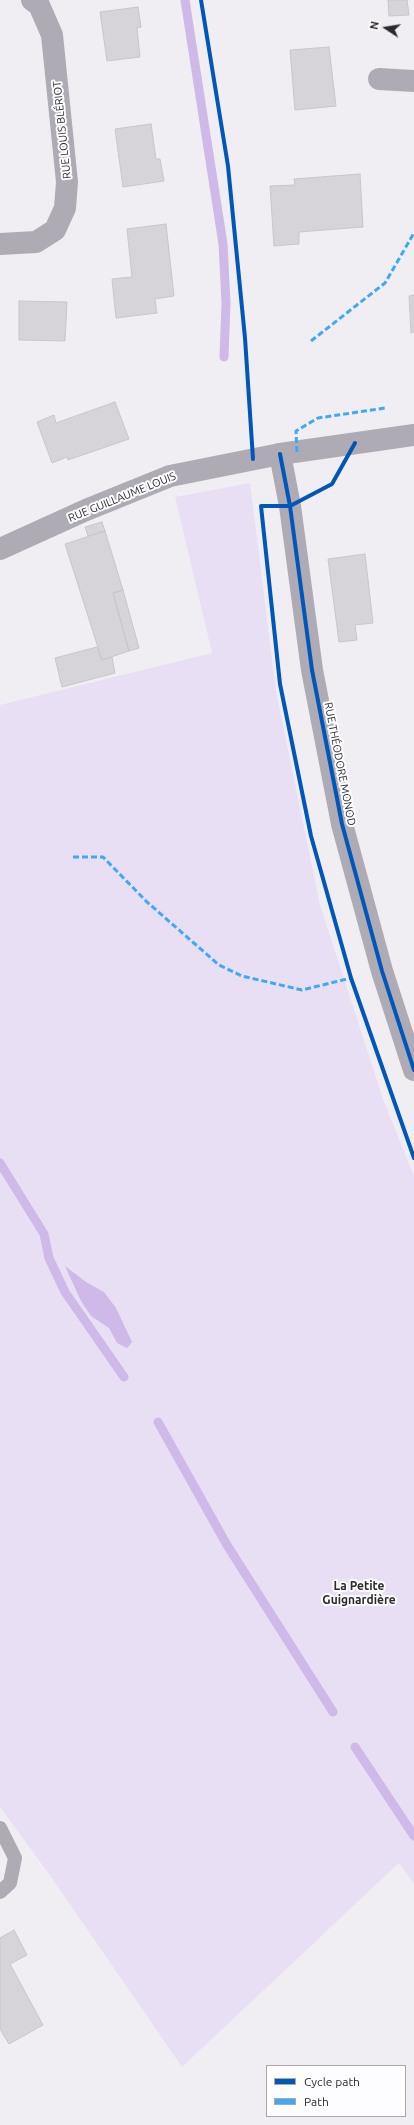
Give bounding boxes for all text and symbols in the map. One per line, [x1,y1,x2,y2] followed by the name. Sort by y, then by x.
[366,8,406,48] north arrow
[368,20,381,31] text: N
[50,80,74,180] street label: RUE LOUIS BLÉRIOT
[66,469,178,525] street label: RUE GUILLAUME LOUIS
[322,701,358,827] street label: RUE THÉODORE MONOD
[322,1579,396,1607] district label: La Petite Guignardière
[266,2065,406,2117] legend
[304,2075,360,2088] text: Cycle path
[304,2095,329,2108] text: Path

